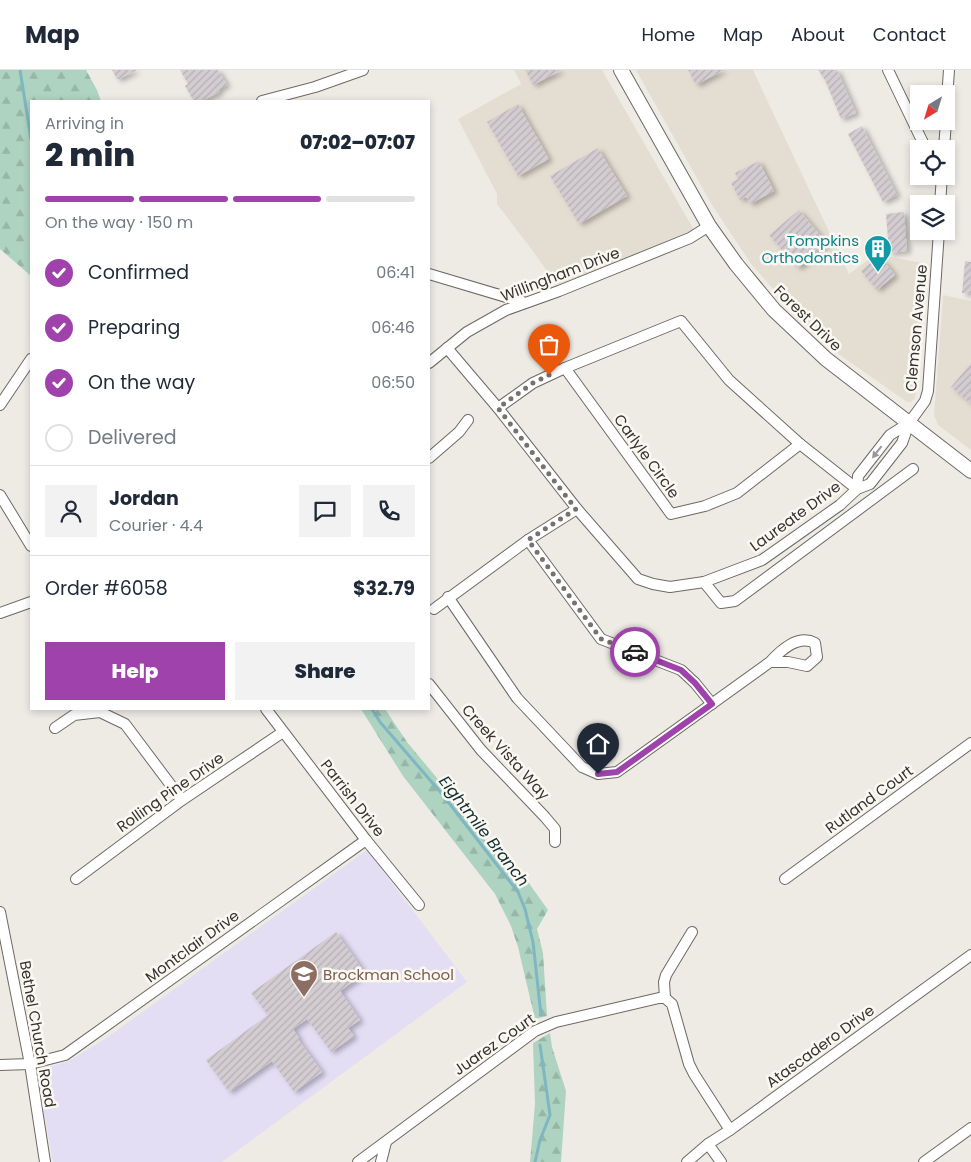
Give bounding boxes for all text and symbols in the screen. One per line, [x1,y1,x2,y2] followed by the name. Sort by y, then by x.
[25,18,80,51] text: Map
[641,22,695,47] text: Home
[723,22,763,47] text: Map
[791,22,845,47] text: About
[873,22,946,47] text: Contact
[910,85,955,130] north arrow
[910,85,955,240] map controls
[45,112,124,135] text: Arriving in
[300,129,415,156] text: 07:02–07:07
[45,132,135,177] text: 2 min
[910,140,955,185] button: locate
[910,195,955,240] button: layers
[45,211,193,234] text: On the way · 150 m
[762,230,859,268] place label: Tompkins Orthodontics
[863,234,893,273] building icon: Tompkins Orthodontics
[497,242,623,306] street label: Willingham Drive
[45,259,73,287] icon: check
[88,259,189,286] text: Confirmed
[376,261,415,284] text: 06:41
[900,264,932,392] street label: Clemson Avenue
[769,280,847,356] street label: Forest Drive
[45,314,73,342] icon: check
[88,314,180,341] text: Preparing
[371,316,415,339] text: 06:46
[528,324,570,375] pin
[535,331,563,359] icon: bag
[45,369,73,397] icon: check
[88,369,195,396] text: On the way
[371,371,415,394] text: 06:50
[609,410,685,502] street label: Carlyle Circle
[88,424,177,451] text: Delivered
[872,445,882,459] one-way arrow
[745,476,845,556] street label: Laureate Drive
[45,485,97,537] button: person
[109,485,179,512] text: Jordan
[299,485,351,537] button: chat
[363,485,415,537] button: phone
[109,514,203,537] text: Courier · 4.4
[45,575,168,602] text: Order #6058
[353,575,415,602] text: $32.79
[610,627,660,677] courier
[621,638,649,666] icon: car
[45,642,225,700] button: Help
[235,642,415,700] button: Share
[457,700,555,805] street label: Creek Vista Way
[577,723,619,774] pin
[584,730,612,758] icon: home
[112,747,228,837] street label: Rolling Pine Drive
[316,755,390,841] street label: Parrish Drive
[821,760,917,838] street label: Rutland Court
[433,771,535,891] water label: Eightmile Branch
[141,905,243,987] street label: Montclair Drive
[15,959,61,1109] street label: Bethel Church Road
[289,959,319,998] school or university icon: Brockman School
[323,964,454,985] place label: Brockman School
[762,1000,878,1092] street label: Atascadero Drive
[449,1008,539,1080] street label: Juarez Court

